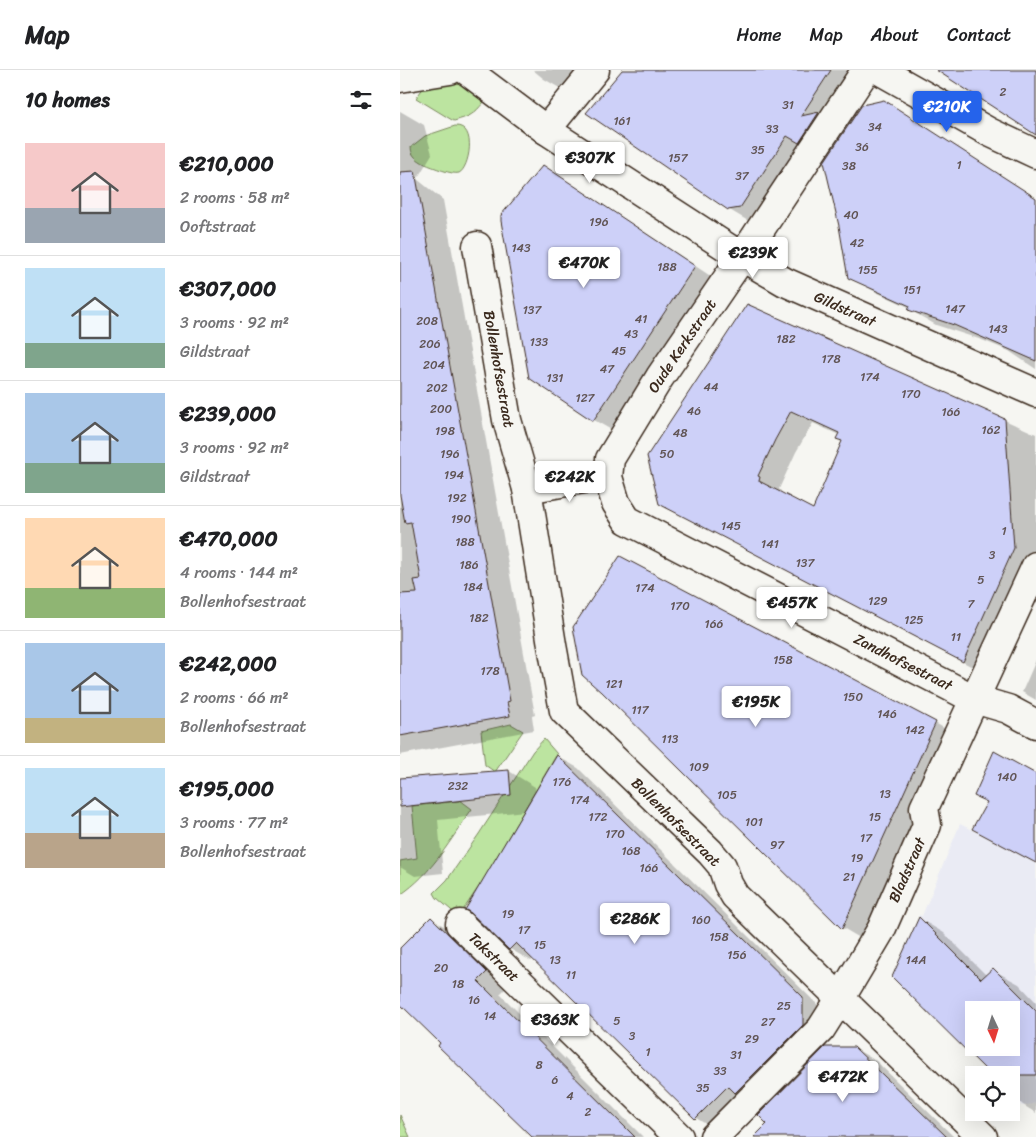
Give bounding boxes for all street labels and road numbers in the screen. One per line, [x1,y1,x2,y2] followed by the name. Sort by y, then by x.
[810,284,881,335] street label: Gildstraat
[641,293,723,398] street label: Oude Kerkstraat
[476,308,522,430] street label: Bollenhofsestraat
[849,626,958,699] street label: Zandhofsestraat
[625,771,727,873] street label: Bollenhofsestraat
[881,832,933,907] street label: Bladstraat
[462,926,526,989] street label: Takstraat

